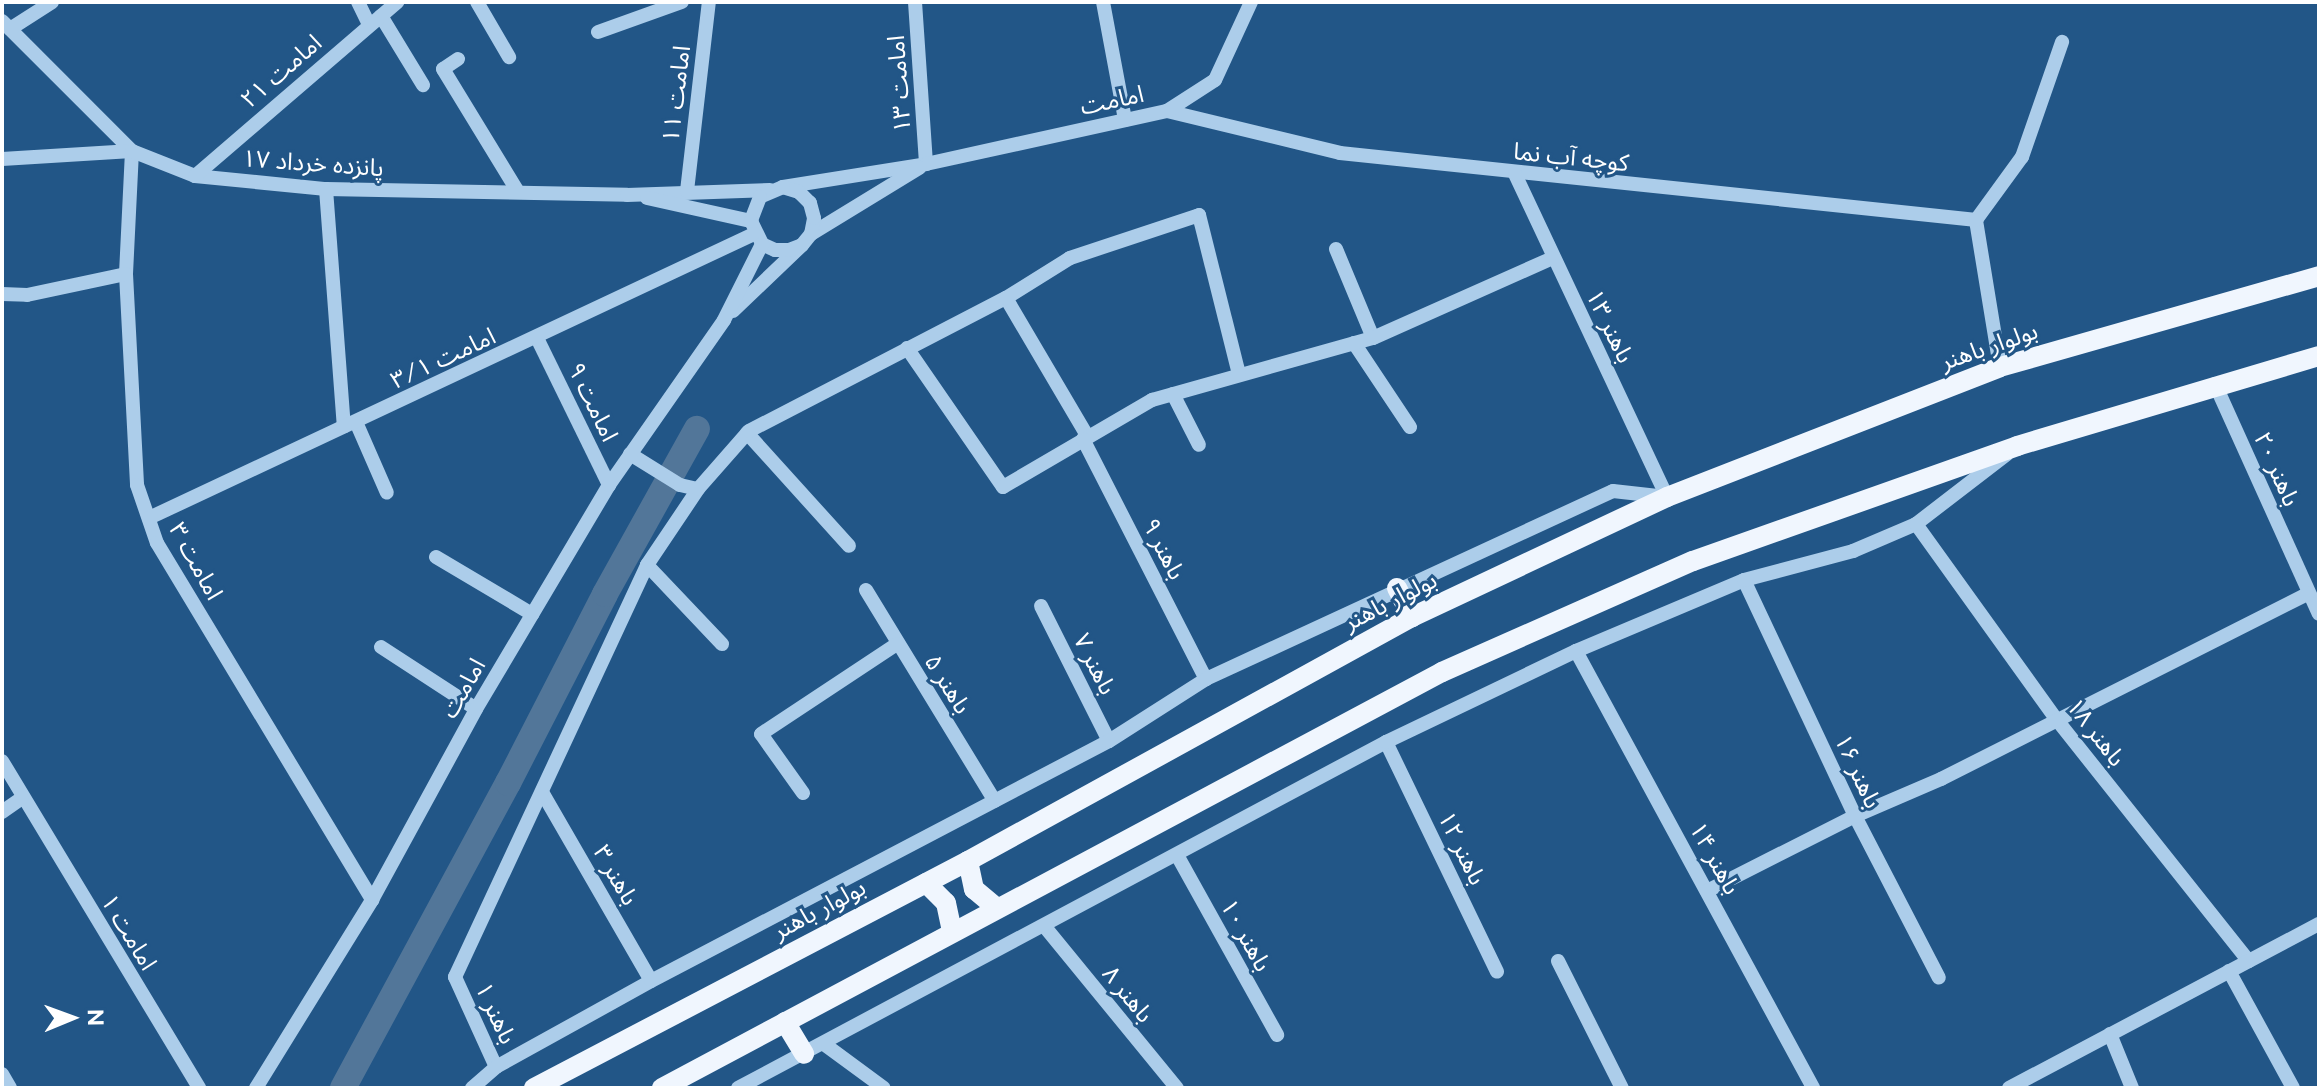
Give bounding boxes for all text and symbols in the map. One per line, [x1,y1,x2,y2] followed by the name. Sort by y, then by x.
[235,28,327,114] street label: امامت ۲۱
[881,34,917,134] street label: امامت ۱۳
[656,44,696,144] street label: امامت ۱۱
[1078,79,1146,121] street label: امامت
[1512,137,1630,177] street label: کوچه آب نما
[241,144,385,182] street label: پانزده خرداد ۱۷
[1580,284,1640,368] street label: باهنر ۱۳
[1937,316,2041,376] street label: بولوار باهنر
[386,321,500,395] street label: امامت ۳/۱
[562,358,624,446] street label: امامت ۹
[2248,427,2306,511] street label: باهنر ۲۰
[1136,514,1192,584] street label: باهنر ۹
[163,517,229,605] street label: امامت ۳
[1338,565,1442,637] street label: بولوار باهنر
[1067,629,1123,699] street label: باهنر ۷
[919,649,977,719] street label: باهنر ۵
[434,653,492,723] street label: امامت
[2060,692,2132,772] street label: باهنر ۱۸
[1828,729,1888,813] street label: باهنر ۱۶
[1432,806,1492,890] street label: باهنر ۱۲
[1683,817,1747,899] street label: باهنر ۱۴
[587,840,645,910] street label: باهنر ۳
[768,873,870,945] street label: بولوار باهنر
[95,889,163,975] street label: امامت ۱
[1214,894,1278,976] street label: باهنر ۱۰
[1096,960,1160,1028] street label: باهنر ۸
[32,978,112,1058] north arrow
[469,978,523,1048] street label: باهنر ۱
[83,1009,109,1026] text: N

